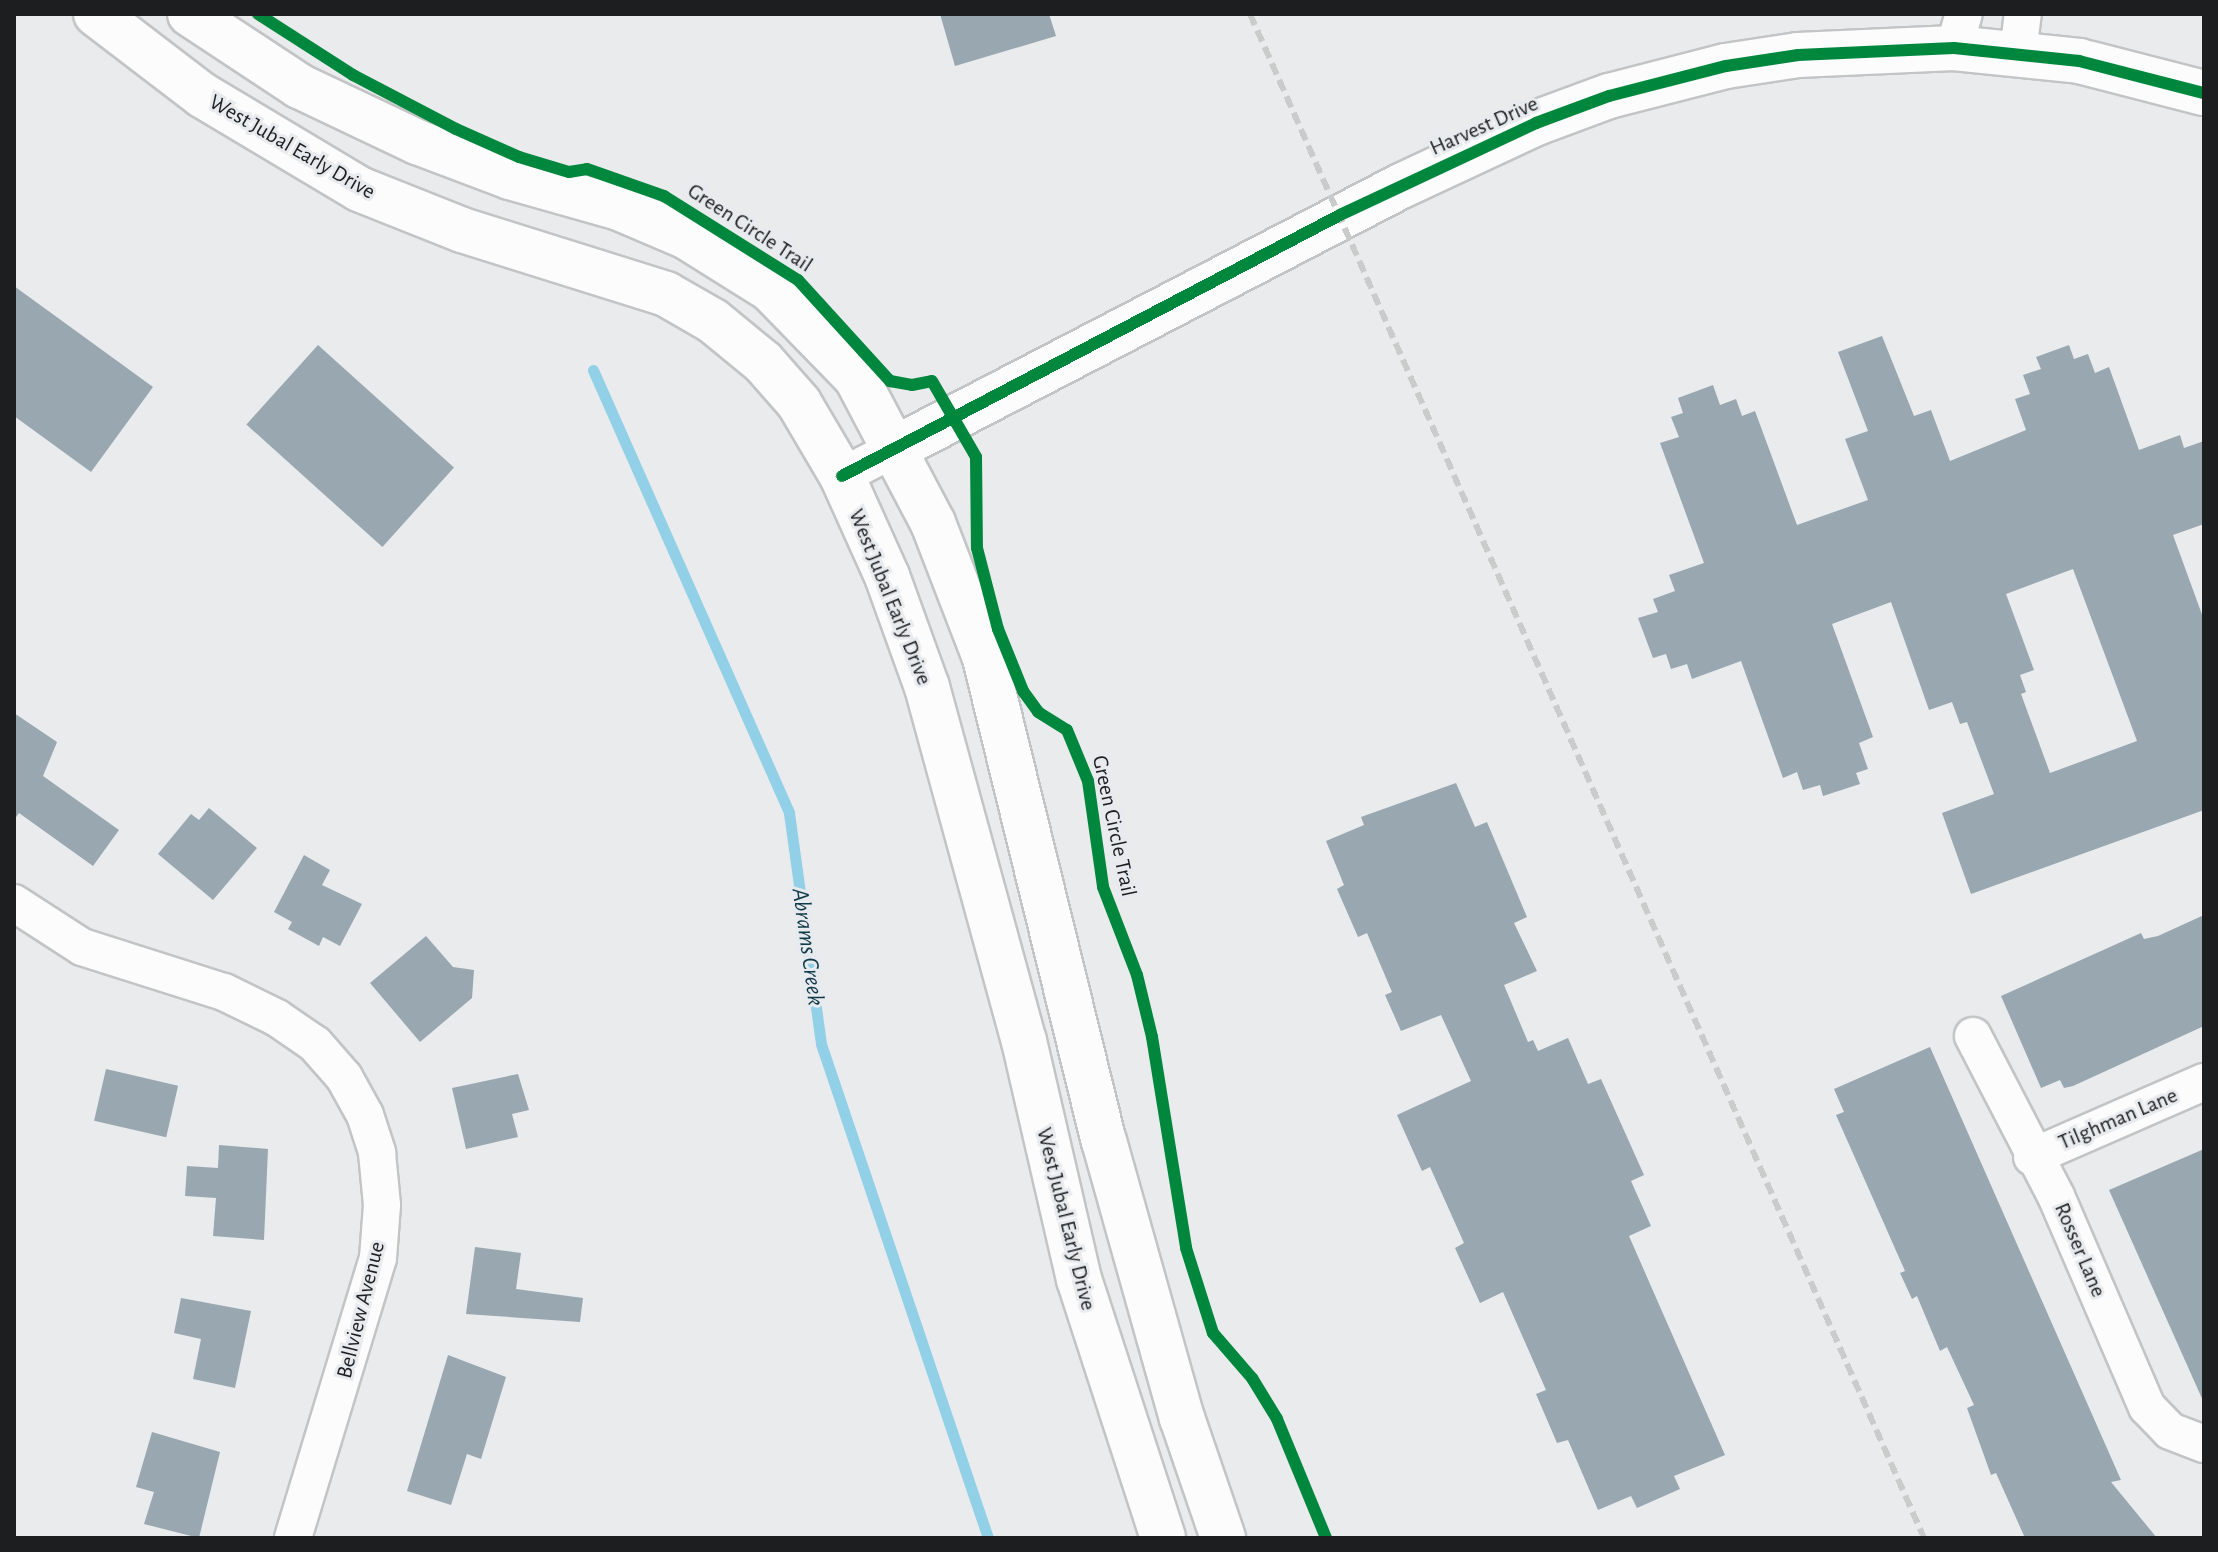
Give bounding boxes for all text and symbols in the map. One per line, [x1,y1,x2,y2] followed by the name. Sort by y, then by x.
[204,89,380,205] street label: West Jubal Early Drive
[1426,90,1542,162] street label: Harvest Drive
[683,178,817,278] street label: Green Circle Trail
[843,505,937,689] street label: West Jubal Early Drive
[1086,753,1142,899] street label: Green Circle Trail
[784,886,830,1008] water label: Abrams Creek
[2055,1082,2181,1156] street label: Tilghman Lane
[1031,1125,1101,1313] street label: West Jubal Early Drive
[2048,1199,2112,1301] street label: Rosser Lane
[331,1239,391,1381] street label: Bellview Avenue

